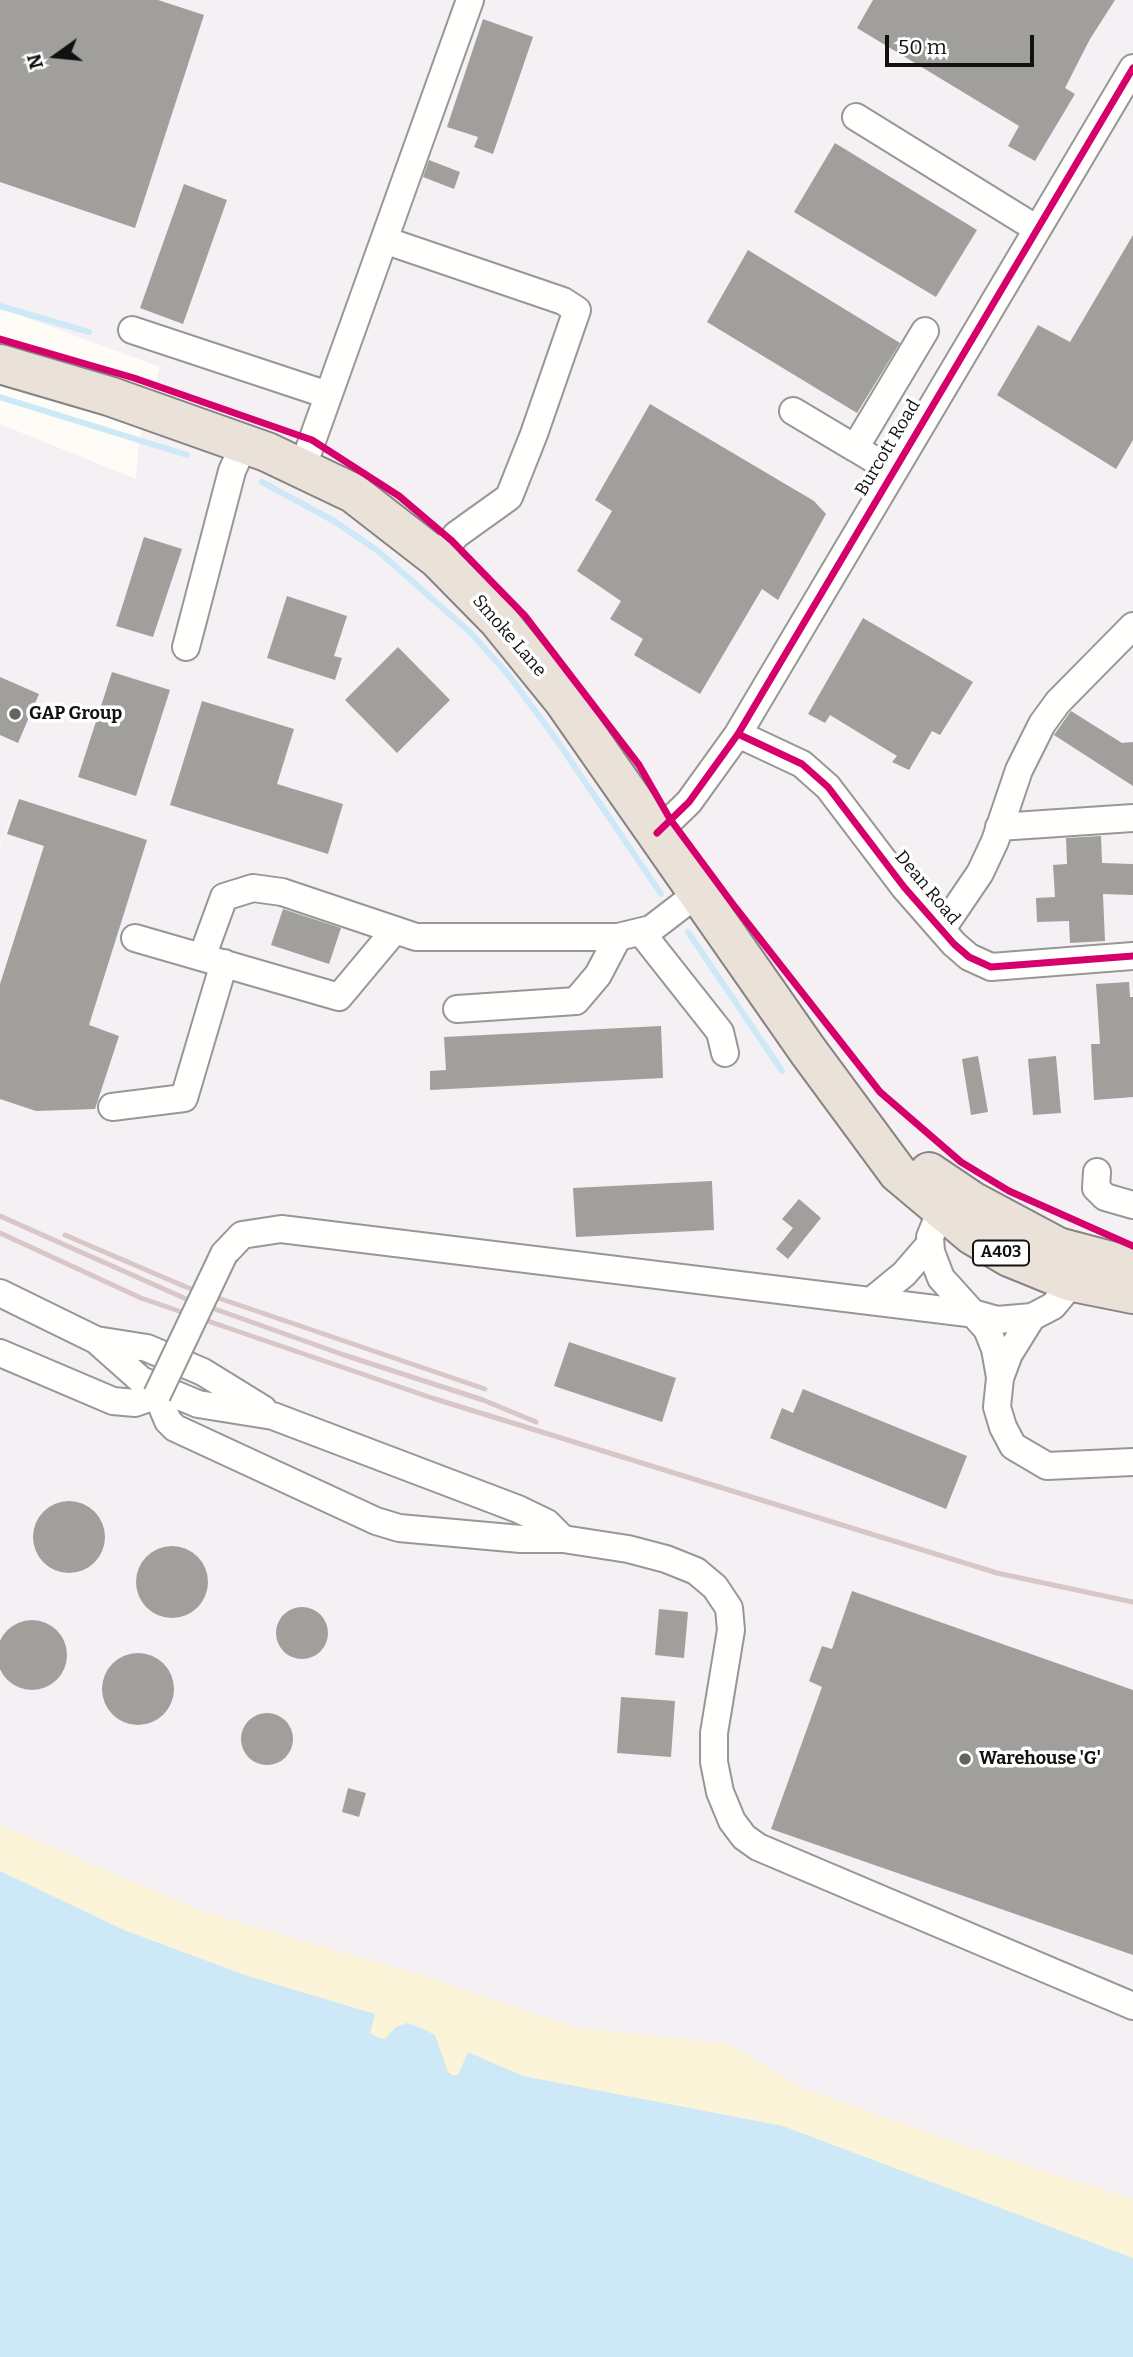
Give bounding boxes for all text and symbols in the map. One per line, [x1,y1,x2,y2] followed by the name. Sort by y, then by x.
[21,21,91,91] north arrow
[888,21,1037,65] scale bar
[898,34,947,60] text: 50 m
[22,52,48,72] text: N
[851,396,925,500] street label: Burcott Road
[468,591,550,681] street label: Smoke Lane
[29,703,122,725] place label: GAP Group
[7,706,23,722] marker: GAP Group
[890,847,964,929] street label: Dean Road
[973,1240,1029,1266] road number: A403
[979,1748,1101,1770] place label: Warehouse 'G'
[957,1751,973,1767] marker: Warehouse 'G'

